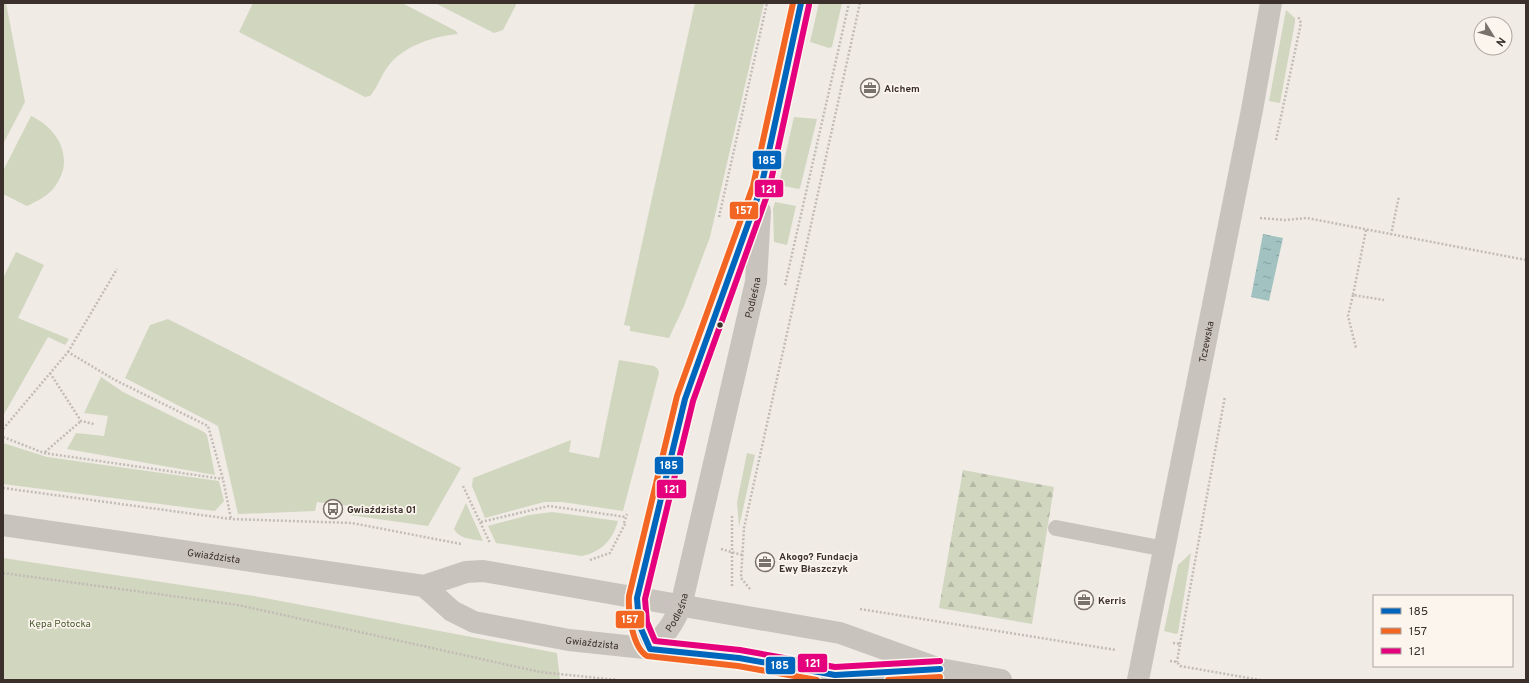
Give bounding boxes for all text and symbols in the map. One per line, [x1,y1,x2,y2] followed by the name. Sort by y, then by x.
[1473,16,1513,56] north arrow
[1492,34,1508,49] text: N
[859,77,881,99] office icon: Alchem
[884,83,920,96] place label: Alchem
[752,150,782,170] line badge: 185
[758,154,776,168] text: 185
[754,179,784,198] line badge: 121
[761,183,777,197] text: 121
[729,201,759,220] line badge: 157
[735,204,753,218] text: 157
[743,277,764,320] street label: Podleśna
[715,320,725,330] unlabelled marker
[1197,320,1218,364] street label: Tczewska
[654,456,684,475] line badge: 185
[660,459,678,473] text: 185
[656,479,687,499] line badge: 121
[664,483,680,497] text: 121
[322,498,344,520] bus stop icon: Gwiaździsta 01
[347,504,416,517] place label: Gwiaździsta 01
[186,547,241,567] street label: Gwiaździsta
[754,551,776,573] office icon: Akogo? Fundacja Ewy Błaszczyk
[779,551,858,576] place label: Akogo? Fundacja Ewy Błaszczyk
[1073,589,1095,611] office icon: Kerris
[663,592,692,635] street label: Podleśna
[1098,595,1126,608] place label: Kerris
[1373,595,1513,667] legend
[1409,604,1428,620] text: 185
[615,610,645,629] line badge: 157
[621,613,639,627] text: 157
[29,618,91,631] park label: Kępa Potocka
[1409,624,1427,640] text: 157
[564,634,619,653] street label: Gwiaździsta
[1409,644,1425,660] text: 121
[797,653,828,673] line badge: 121
[765,656,796,675] line badge: 185
[805,657,821,671] text: 121
[771,659,789,673] text: 185

